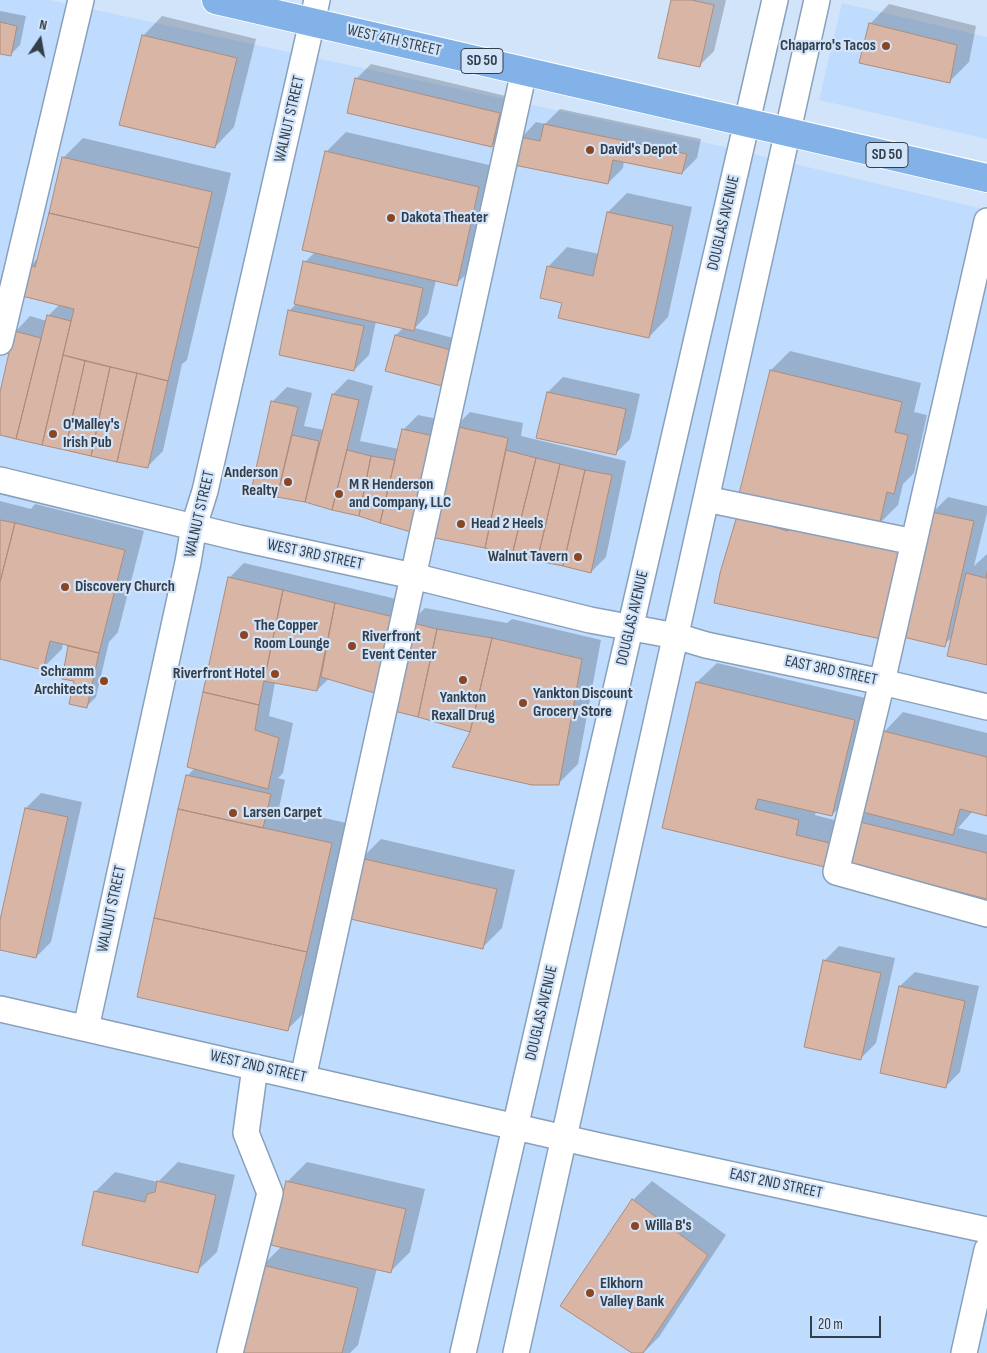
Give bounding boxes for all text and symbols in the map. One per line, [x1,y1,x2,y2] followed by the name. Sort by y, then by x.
[15,15,65,65] north arrow
[38,16,49,34] text: N
[345,21,443,61] street label: WEST 4TH STREET
[780,36,876,56] place label: Chaparro's Tacos
[880,40,892,52] marker: Chaparro's Tacos
[461,48,503,74] road number: SD 50
[271,74,309,164] street label: WALNUT STREET
[600,140,677,160] place label: David's Depot
[866,142,908,168] road number: SD 50
[584,144,596,156] marker: David's Depot
[704,174,744,272] street label: DOUGLAS AVENUE
[401,208,488,228] place label: Dakota Theater
[385,212,397,224] marker: Dakota Theater
[63,415,120,453] place label: O'Malley's Irish Pub
[47,428,59,440] marker: O'Malley's Irish Pub
[224,463,278,501] place label: Anderson Realty
[181,469,219,559] street label: WALNUT STREET
[349,475,451,513] place label: M R Henderson and Company, LLC
[282,476,294,488] marker: Anderson Realty
[333,488,345,500] marker: M R Henderson and Company, LLC
[471,514,543,534] place label: Head 2 Heels
[455,518,467,530] marker: Head 2 Heels
[265,535,365,575] street label: WEST 3RD STREET
[488,547,568,567] place label: Walnut Tavern
[572,551,584,563] marker: Walnut Tavern
[613,569,653,667] street label: DOUGLAS AVENUE
[75,577,175,597] place label: Discovery Church
[59,581,71,593] marker: Discovery Church
[254,616,329,654] place label: The Copper Room Lounge
[362,627,436,665] place label: Riverfront Event Center
[238,629,250,641] marker: The Copper Room Lounge
[346,640,358,652] marker: Riverfront Event Center
[783,652,879,690] street label: EAST 3RD STREET
[34,662,94,700] place label: Schramm Architects
[173,664,265,684] place label: Riverfront Hotel
[269,668,281,680] marker: Riverfront Hotel
[457,674,469,686] marker: Yankton Rexall Drug
[98,675,110,687] marker: Schramm Architects
[533,684,633,722] place label: Yankton Discount Grocery Store
[431,688,495,726] place label: Yankton Rexall Drug
[517,697,529,709] marker: Yankton Discount Grocery Store
[243,803,322,823] place label: Larsen Carpet
[227,807,239,819] marker: Larsen Carpet
[93,864,131,954] street label: WALNUT STREET
[522,964,562,1062] street label: DOUGLAS AVENUE
[208,1047,308,1087] street label: WEST 2ND STREET
[728,1165,824,1203] street label: EAST 2ND STREET
[645,1216,692,1236] place label: Willa B's
[629,1220,641,1232] marker: Willa B's
[600,1274,664,1312] place label: Elkhorn Valley Bank
[584,1287,596,1299] marker: Elkhorn Valley Bank
[812,1306,883,1338] scale bar
[818,1315,843,1334] text: 20 m

